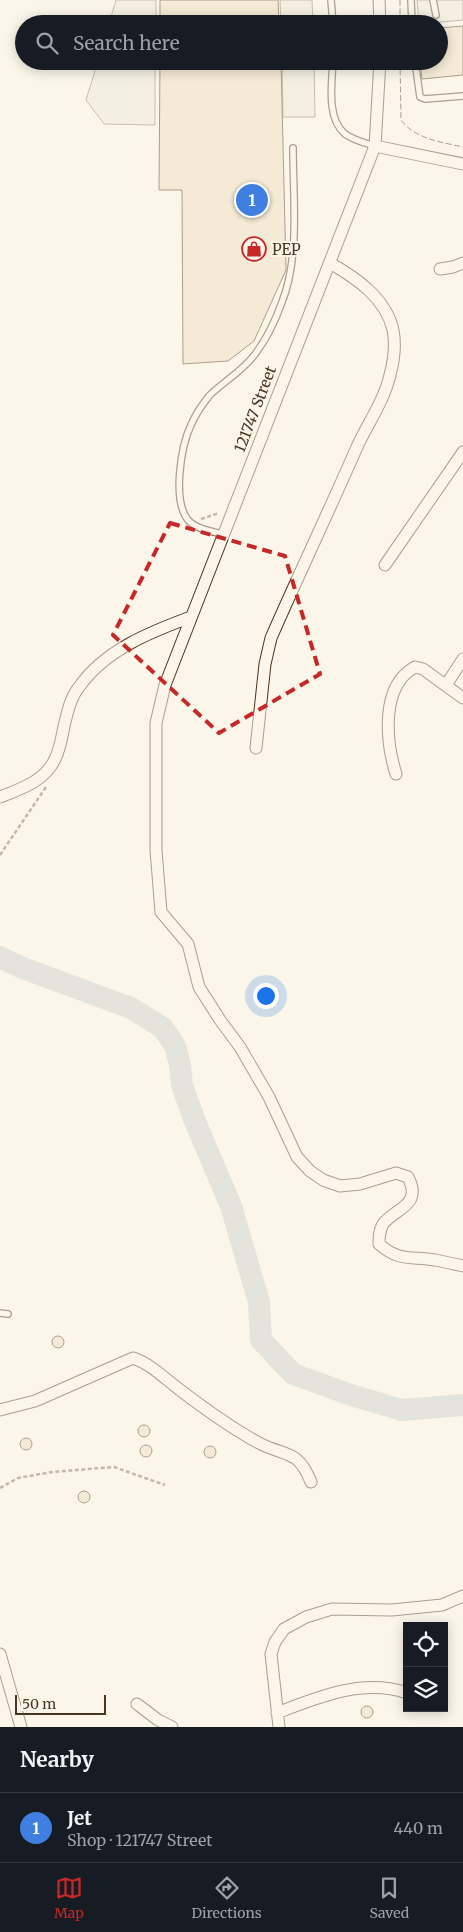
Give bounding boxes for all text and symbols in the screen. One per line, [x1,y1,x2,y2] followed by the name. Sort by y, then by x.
[15,15,448,70] search box
[33,29,61,57] icon: search
[73,31,180,55] text: Search here
[236,181,268,219] pin: 1
[241,236,267,262] shop icon: PEP
[272,240,301,259] place label: PEP
[230,363,280,455] street label: 121747 Street
[253,983,279,1009] your location
[403,1622,448,1712] map controls
[403,1622,448,1667] button: locate
[403,1667,448,1712] button: layers
[15,1692,106,1715] scale bar
[22,1695,56,1713] text: 50 m
[20,1746,94,1773] text: Nearby
[67,1806,92,1830] text: Jet
[32,1818,40,1838] text: 1
[393,1818,443,1838] text: 440 m
[67,1830,213,1850] text: Shop · 121747 Street
[54,1874,84,1922] tab: Map
[192,1874,262,1922] tab: Directions
[369,1874,409,1922] tab: Saved

